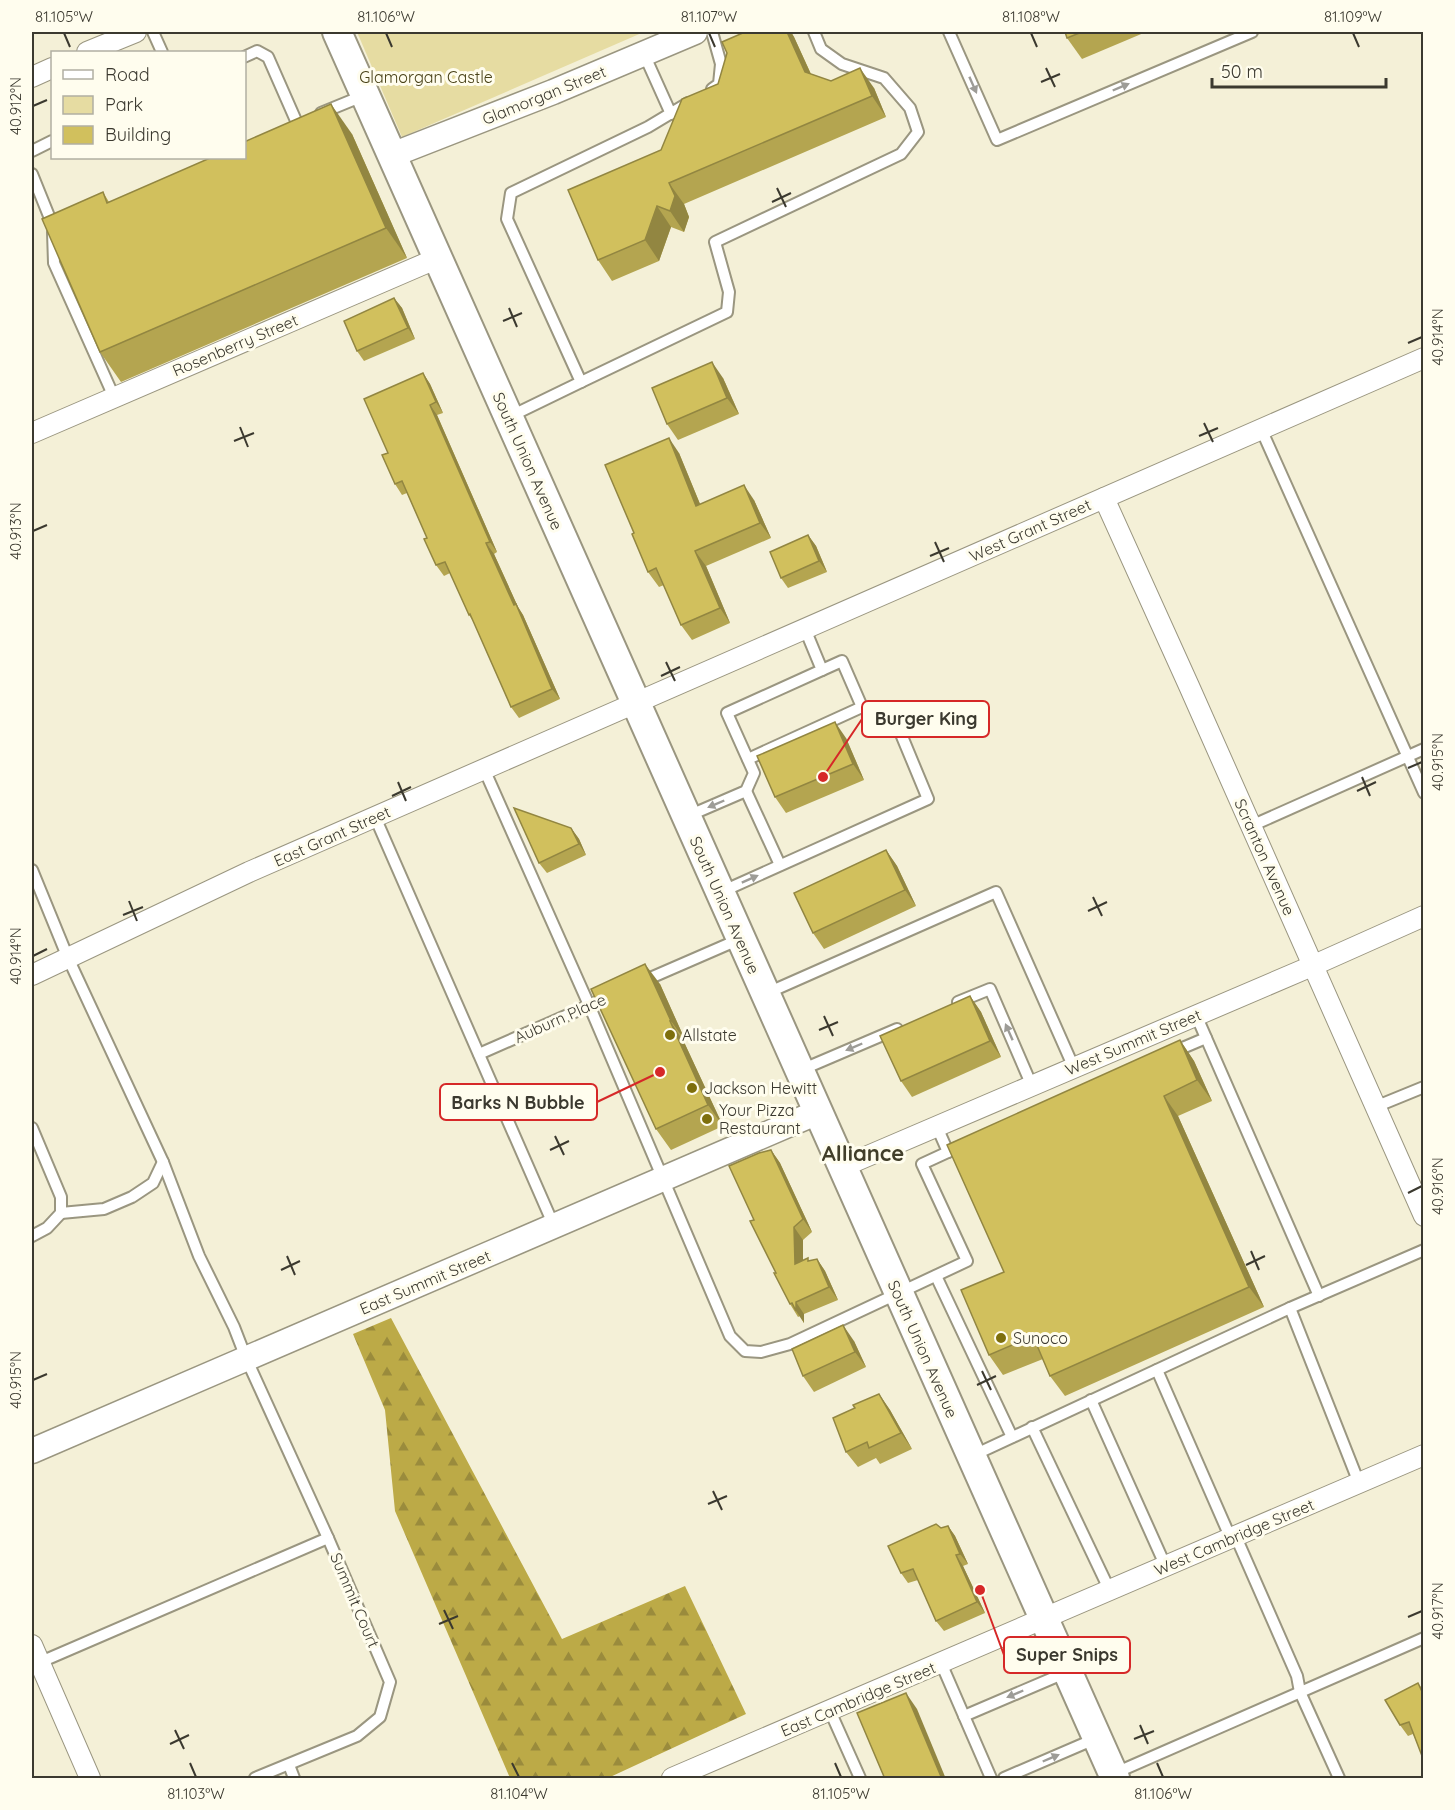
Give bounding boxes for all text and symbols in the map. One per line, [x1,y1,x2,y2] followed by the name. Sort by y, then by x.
[35,7,93,26] text: 81.105°W
[357,7,415,26] text: 81.106°W
[681,7,738,26] text: 81.107°W
[1002,7,1060,26] text: 81.108°W
[1324,7,1383,26] text: 81.109°W
[51,51,246,159] legend
[1212,51,1386,89] scale bar
[1221,60,1263,83] text: 50 m
[479,61,609,129] street label: Glamorgan Street
[105,63,150,86] text: Road
[359,67,493,87] park label: Glamorgan Castle
[969,76,978,94] one-way arrow
[6,77,25,135] text: 40.912°N
[1113,82,1131,92] one-way arrow
[105,93,143,116] text: Park
[105,123,171,146] text: Building
[1428,308,1447,366] text: 40.914°N
[169,310,301,380] street label: Rosenberry Street
[489,389,567,533] street label: South Union Avenue
[966,494,1094,566] street label: West Grant Street
[6,502,25,560] text: 40.913°N
[862,701,989,737] callout: Burger King
[875,707,977,730] text: Burger King
[1428,733,1447,791] text: 40.915°N
[1230,796,1300,918] street label: Scranton Avenue
[707,800,725,809] one-way arrow
[271,801,393,871] street label: East Grant Street
[686,833,764,977] street label: South Union Avenue
[741,874,759,884] one-way arrow
[6,927,25,985] text: 40.914°N
[511,989,609,1047] street label: Auburn Place
[1062,1004,1204,1080] street label: West Summit Street
[1003,1023,1013,1041] one-way arrow
[682,1025,737,1045] place label: Allstate
[663,1028,677,1042] marker: Allstate
[845,1043,863,1052] one-way arrow
[704,1078,817,1098] place label: Jackson Hewitt
[685,1081,699,1095] marker: Jackson Hewitt
[440,1084,597,1120] callout: Barks N Bubble
[451,1091,585,1114] text: Barks N Bubble
[719,1100,801,1138] place label: Your Pizza Restaurant
[700,1112,714,1126] marker: Your Pizza Restaurant
[822,1139,904,1167] district label: Alliance
[1428,1157,1447,1215] text: 40.916°N
[357,1245,493,1319] street label: East Summit Street
[884,1277,962,1421] street label: South Union Avenue
[1013,1328,1068,1348] place label: Sunoco
[994,1331,1008,1345] marker: Sunoco
[6,1351,25,1409] text: 40.915°N
[1151,1494,1317,1580] street label: West Cambridge Street
[326,1549,384,1651] street label: Summit Court
[1428,1582,1447,1640] text: 40.917°N
[1004,1637,1130,1673] callout: Super Snips
[1016,1643,1118,1666] text: Super Snips
[777,1657,939,1741] street label: East Cambridge Street
[1006,1689,1024,1699] one-way arrow
[1042,1754,1059,1763] one-way arrow
[167,1784,225,1803] text: 81.103°W
[490,1784,548,1803] text: 81.104°W
[812,1784,870,1803] text: 81.105°W
[1134,1784,1192,1803] text: 81.106°W

